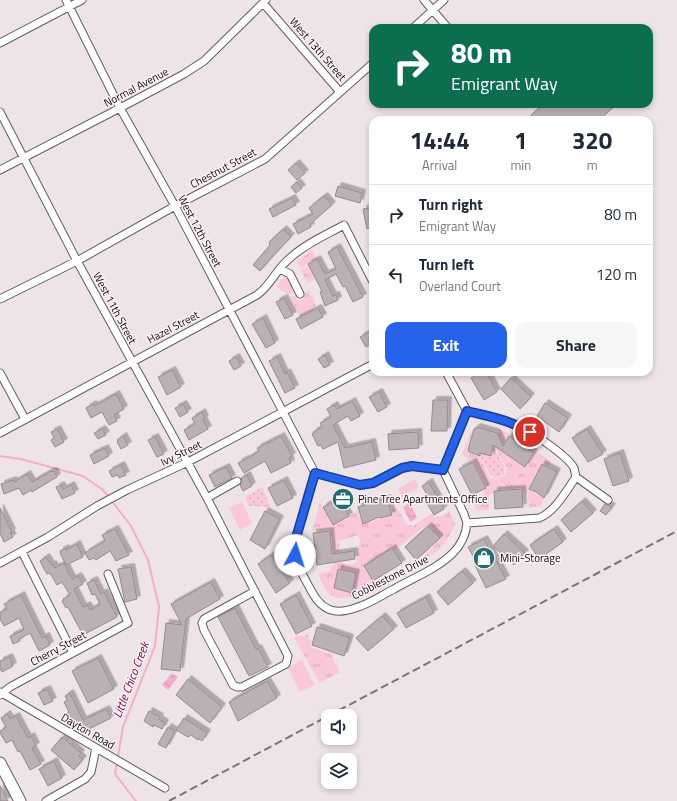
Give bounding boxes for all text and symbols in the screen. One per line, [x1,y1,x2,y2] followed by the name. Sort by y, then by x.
[286,14,350,84] street label: West 13th Street
[451,31,512,74] text: 80 m
[385,40,437,92] icon: right
[101,63,172,111] street label: Normal Avenue
[451,70,558,97] text: Emigrant Way
[410,122,470,158] text: 14:44
[514,122,528,158] text: 1
[572,122,612,158] text: 320
[187,144,259,192] street label: Chestnut Street
[422,155,457,175] text: Arrival
[510,155,531,175] text: min
[587,155,598,175] text: m
[174,192,226,270] street label: West 12th Street
[419,193,483,216] text: Turn right
[604,203,637,226] text: 80 m
[385,204,407,226] icon: right
[419,216,496,236] text: Emigrant Way
[419,253,474,276] text: Turn left
[596,263,637,286] text: 120 m
[385,264,407,286] icon: left
[89,269,141,347] street label: West 11th Street
[419,276,501,296] text: Overland Court
[144,307,202,347] street label: Hazel Street
[385,322,507,368] button: Exit
[515,322,637,368] button: Share
[513,415,547,449] pin
[519,421,541,443] icon: arrive
[158,436,204,470] street label: Ivy Street
[330,486,356,512] office icon: Pine Tree Apartments Office
[358,491,488,507] place label: Pine Tree Apartments Office
[274,534,316,576] position arrow
[471,545,497,571] shop icon: Mini-Storage
[500,550,561,566] place label: Mini-Storage
[349,551,431,603] street label: Cobblestone Drive
[27,627,89,669] street label: Cherry Street
[107,638,154,721] water label: Little Chico Creek
[58,709,118,753] street label: Dayton Road
[321,709,357,789] map controls
[321,709,357,745] button: sound
[321,753,357,789] button: layers

